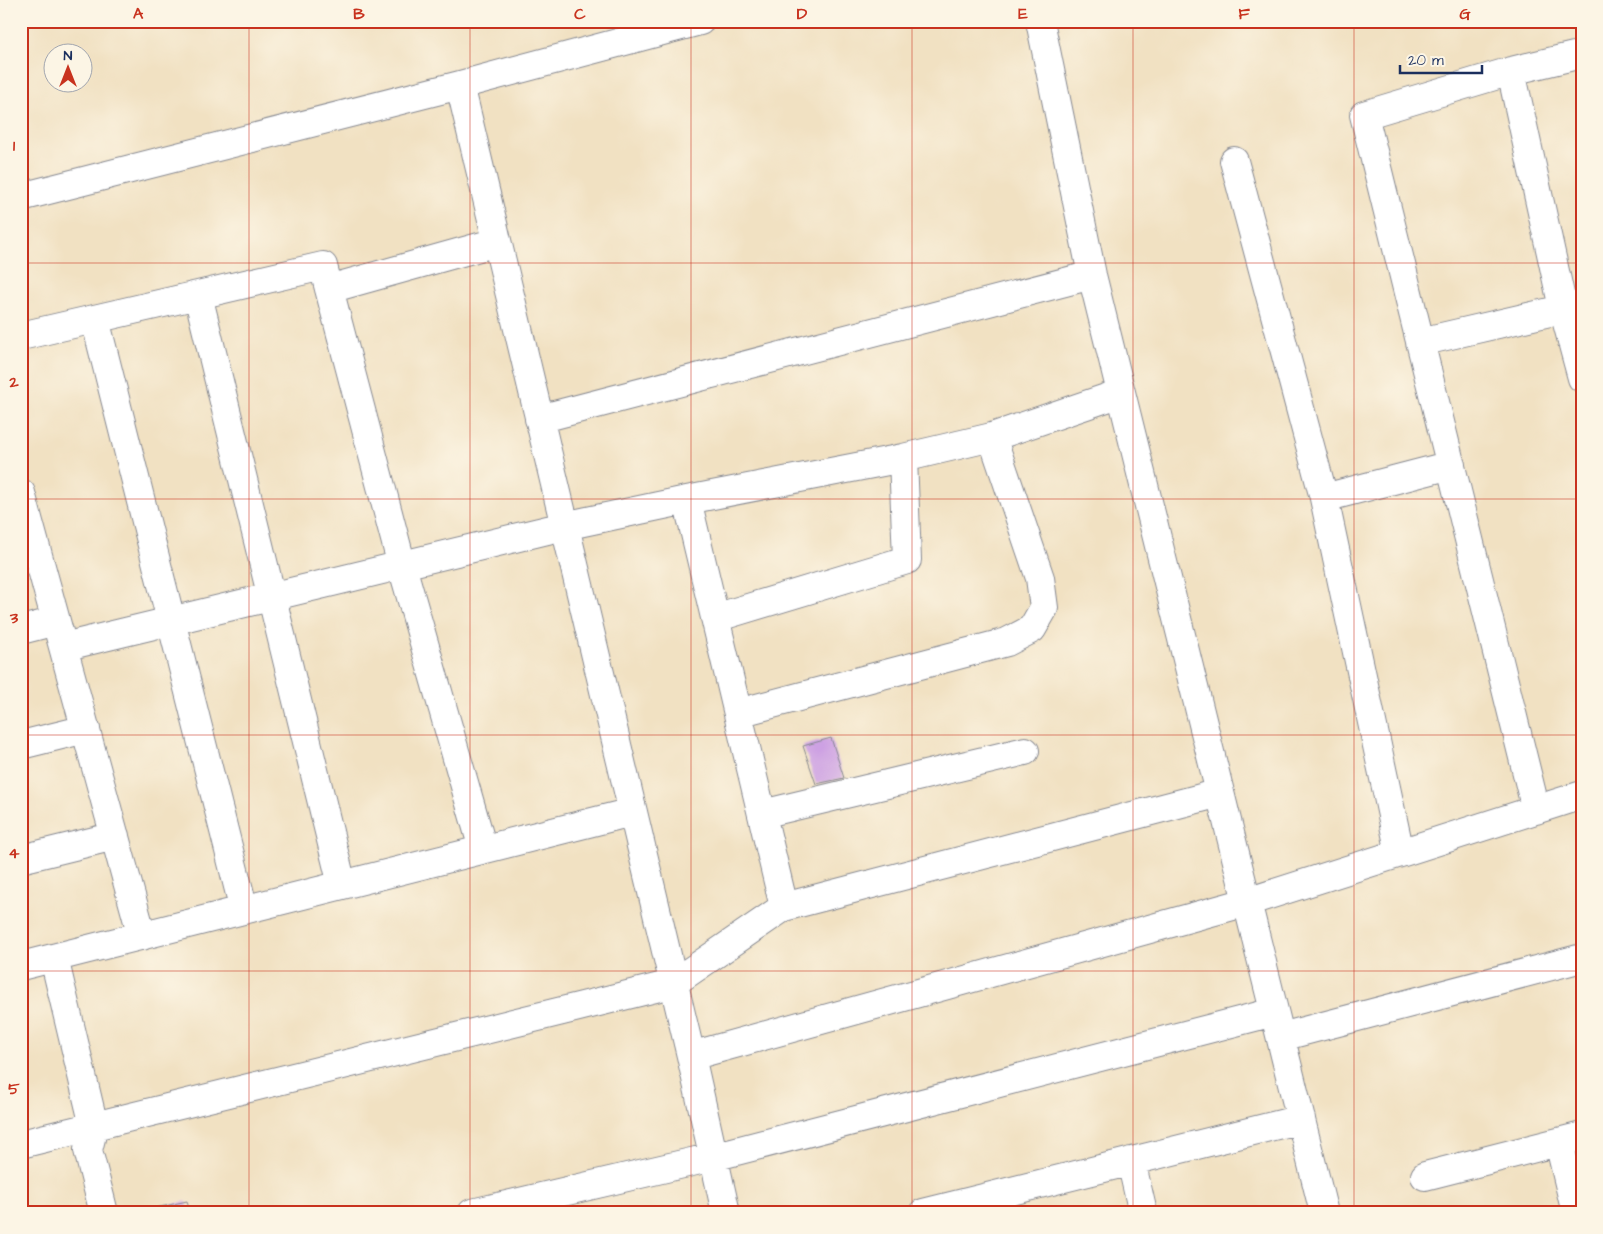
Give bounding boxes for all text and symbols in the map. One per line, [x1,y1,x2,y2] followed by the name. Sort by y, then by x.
[133,3,144,25] text: A
[353,3,365,25] text: B
[574,3,586,25] text: C
[797,3,808,25] text: D
[1018,3,1028,25] text: E
[1238,3,1250,25] text: F
[1459,3,1471,25] text: G
[42,42,92,92] north arrow
[1400,42,1483,74] scale bar
[64,46,73,66] text: N
[1408,50,1444,71] text: 20 m
[13,135,16,157] text: 1
[8,371,19,393] text: 2
[9,607,19,629] text: 3
[9,842,20,864] text: 4
[8,1078,20,1100] text: 5

